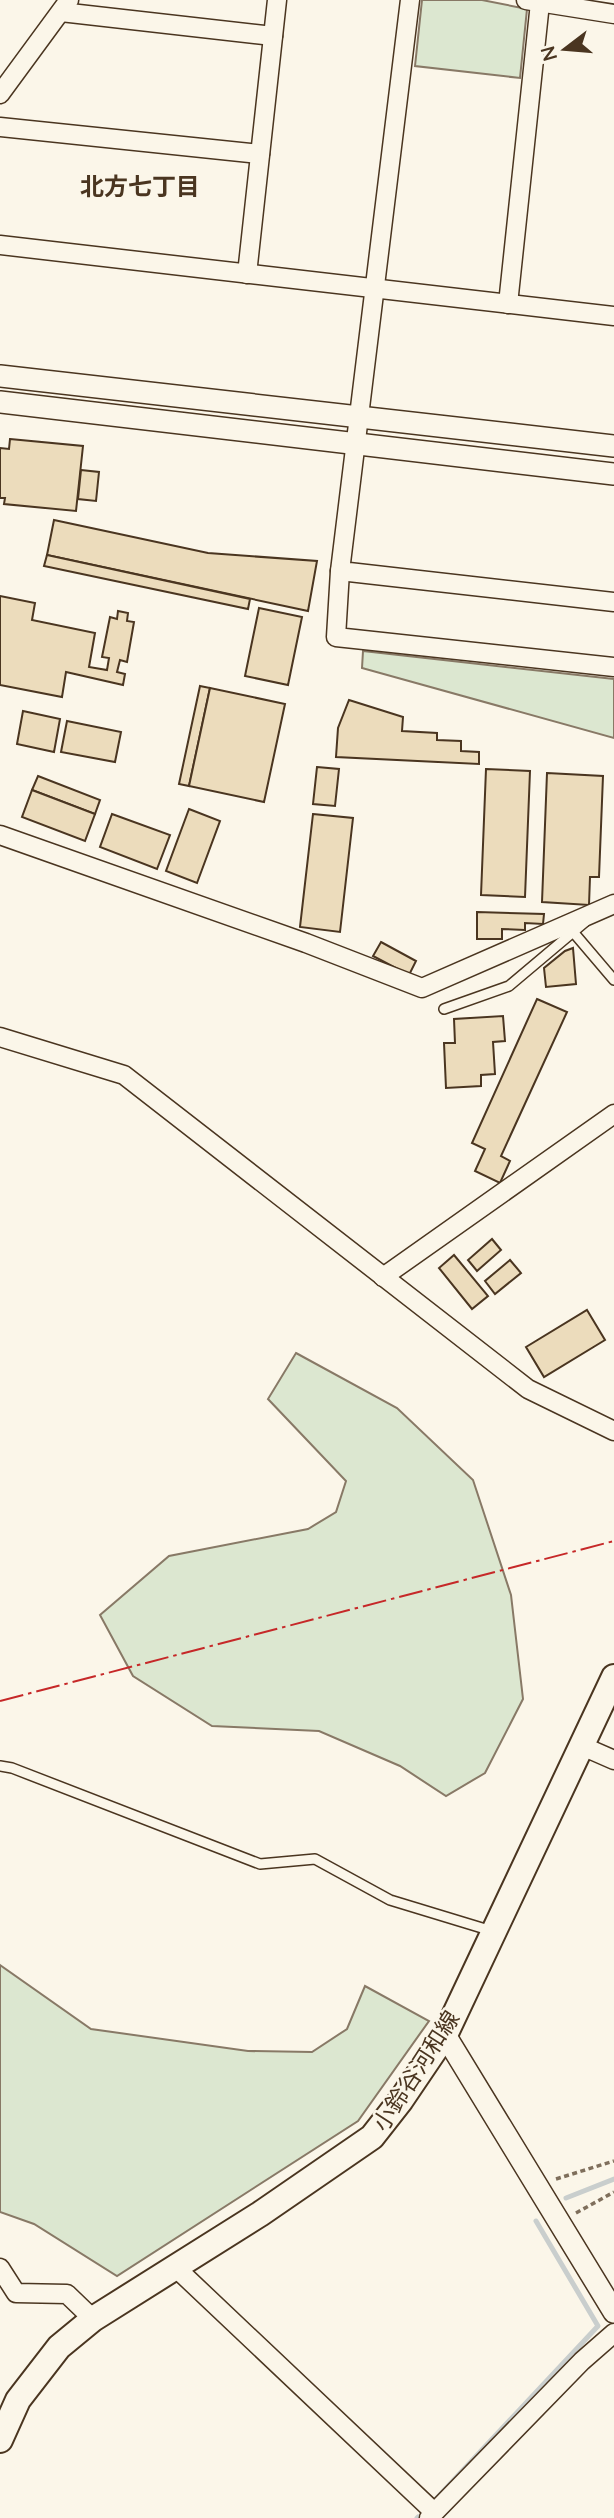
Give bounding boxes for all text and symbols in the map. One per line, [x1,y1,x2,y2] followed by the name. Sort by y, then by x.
[530,14,600,84] north arrow
[535,44,561,64] text: N
[80,171,200,200] district label: 北方七丁目
[366,2005,464,2136] street label: 小鈴谷河和線

